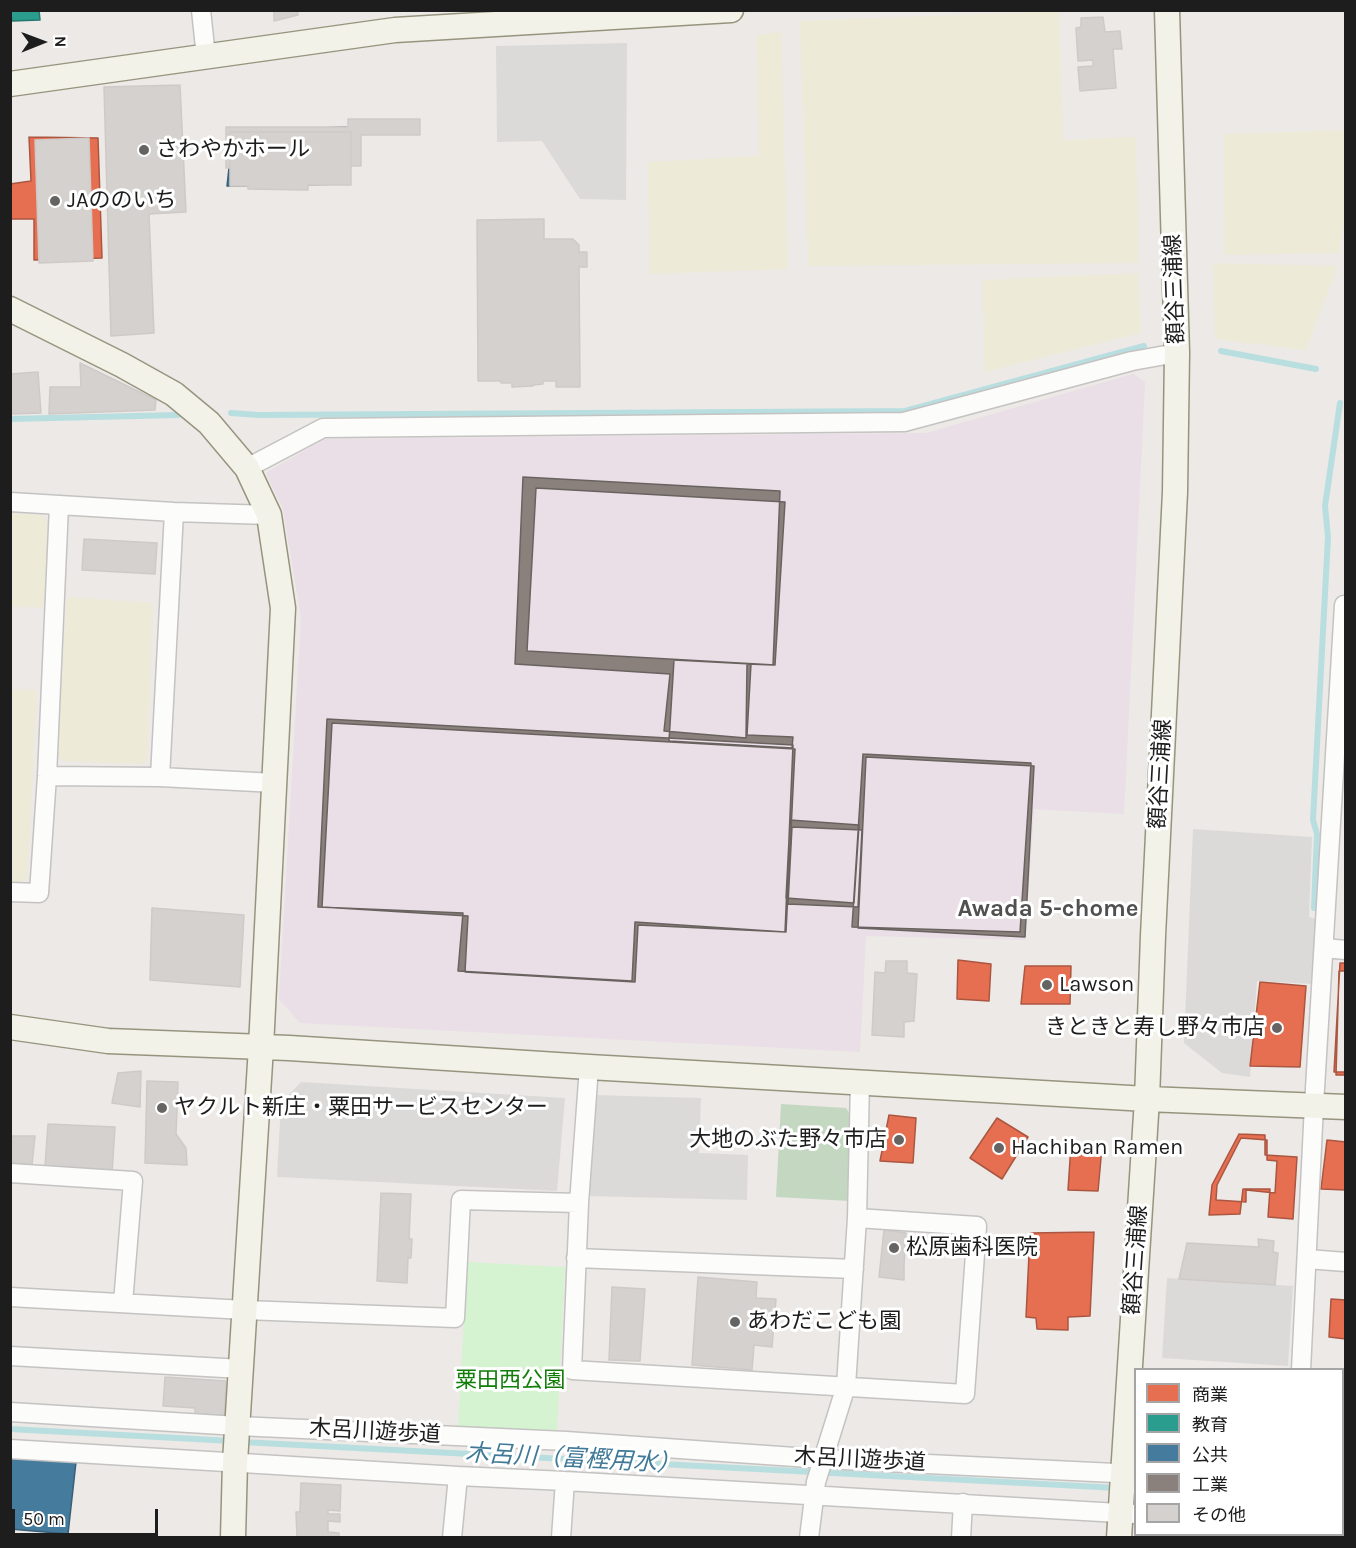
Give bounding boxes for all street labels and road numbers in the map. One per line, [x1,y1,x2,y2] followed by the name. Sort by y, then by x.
[1160,234,1190,344] street label: 額谷三浦線
[1145,718,1177,830] street label: 額谷三浦線
[1119,1204,1153,1316] street label: 額谷三浦線
[308,1415,442,1449] street label: 木呂川遊歩道
[793,1443,927,1477] street label: 木呂川遊歩道

